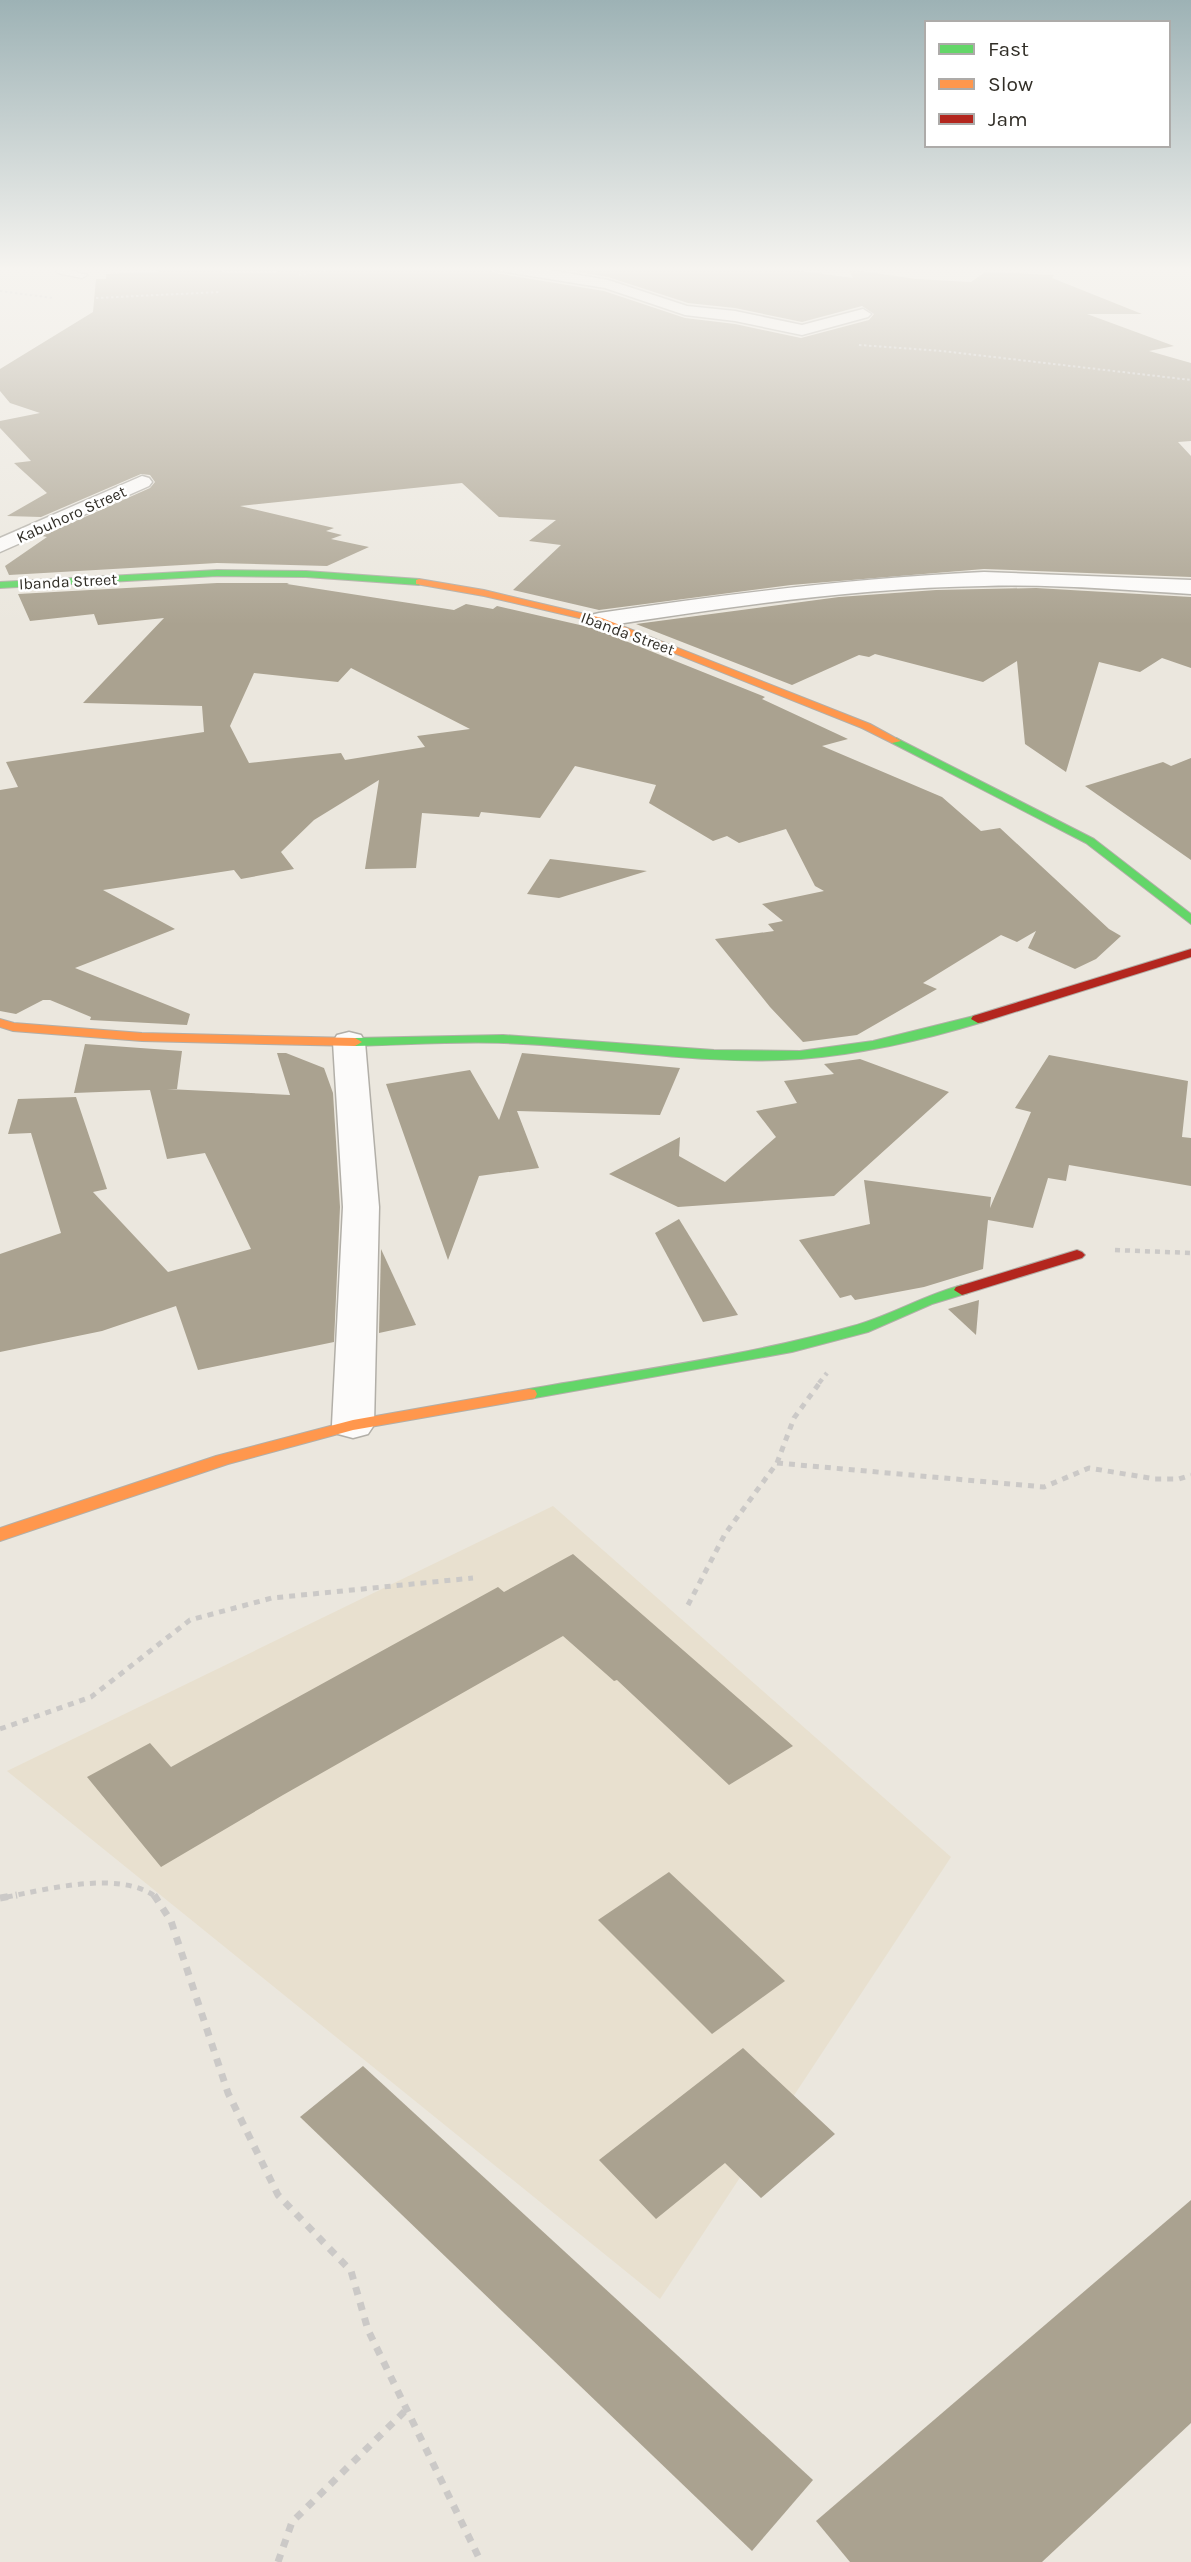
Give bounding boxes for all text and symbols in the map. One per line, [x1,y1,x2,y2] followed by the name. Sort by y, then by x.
[925,21,1170,147] legend
[988,37,1029,61] text: Fast
[988,72,1033,96] text: Slow
[988,107,1028,131] text: Jam
[13,482,129,547] street label: Kabuhoro Street
[18,569,118,594] street label: Ibanda Street
[578,608,677,659] street label: Ibanda Street

